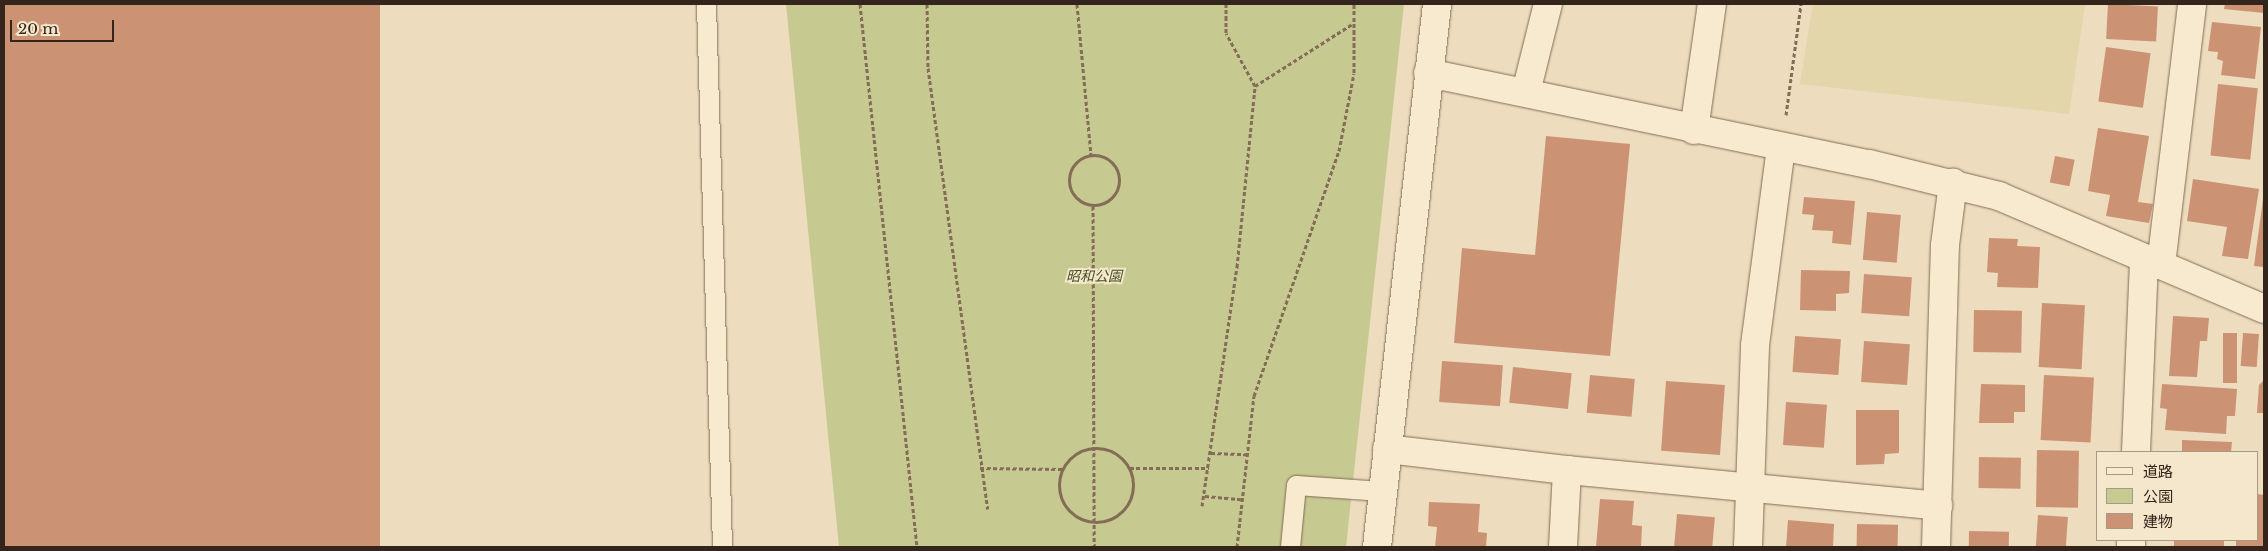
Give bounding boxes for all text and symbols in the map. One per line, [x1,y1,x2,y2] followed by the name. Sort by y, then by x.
[12,10,116,42] scale bar
[18,19,58,38] text: 20 m
[1066,268,1122,284] park label: 昭和公園
[2096,451,2258,541] legend
[2143,462,2173,481] text: 道路
[2143,487,2173,506] text: 公園
[2143,512,2173,531] text: 建物

